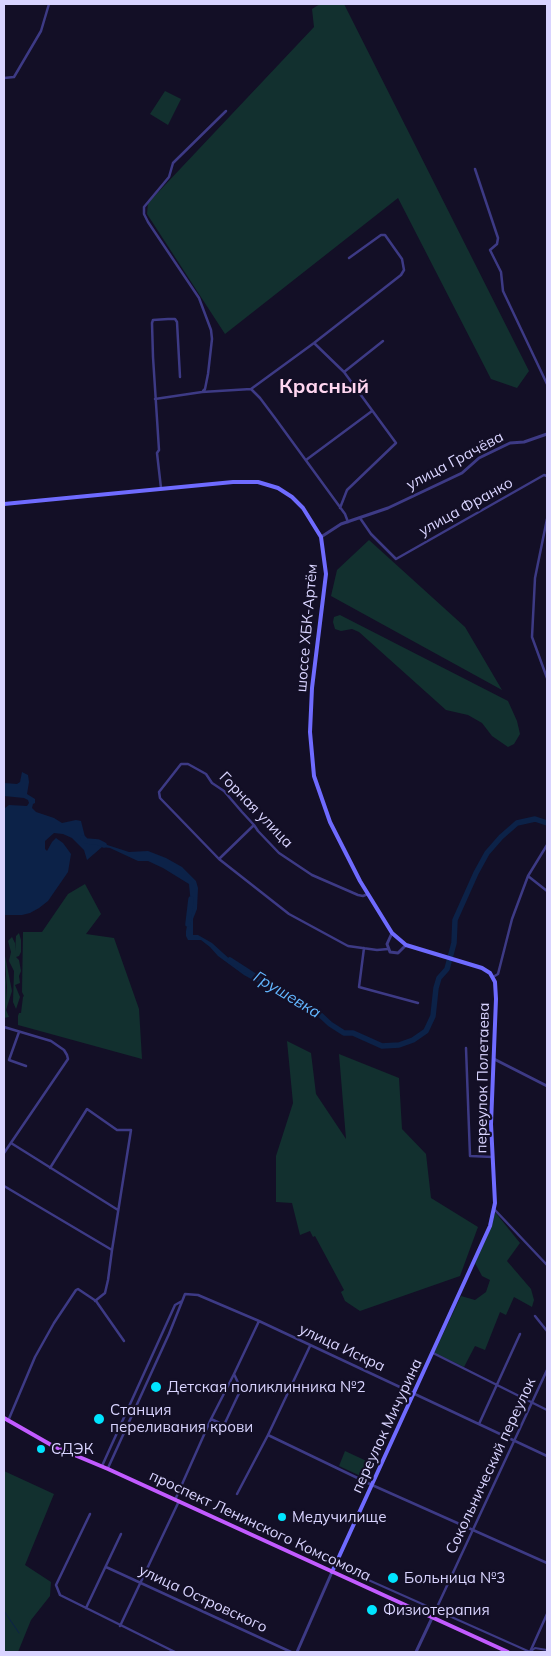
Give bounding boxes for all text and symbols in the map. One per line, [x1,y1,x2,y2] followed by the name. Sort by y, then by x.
[279,375,369,399] district label: Красный
[403,428,507,494] street label: улица Грачёва
[416,474,516,540] street label: улица Франко
[292,563,322,693] street label: шоссе ХБК-Артём
[215,768,297,852] street label: Горная улица
[250,967,324,1023] water label: Грушевка
[473,1002,493,1154] street label: переулок Полетаева
[296,1320,388,1376] street label: улица Искра
[348,1356,426,1496] street label: переулок Мичурина
[442,1375,540,1557] street label: Сокольнический переулок
[167,1378,365,1396] place label: Детская поликлинника №2
[149,1380,163,1394] marker: Детская поликлинника №2
[110,1401,253,1436] place label: Станция переливания крови
[92,1412,106,1426] marker: Станция переливания крови
[51,1440,93,1458] place label: СДЭК
[35,1443,47,1455] marker: СДЭК
[146,1467,374,1585] street label: проспект Ленинского Комсомола
[292,1508,386,1526] place label: Медучилище
[276,1511,288,1523] marker: Медучилище
[136,1561,270,1637] street label: улица Островского
[404,1569,505,1587] place label: Больница №3
[386,1571,400,1585] marker: Больница №3
[383,1601,490,1619] place label: Физиотерапия
[365,1603,379,1617] marker: Физиотерапия

